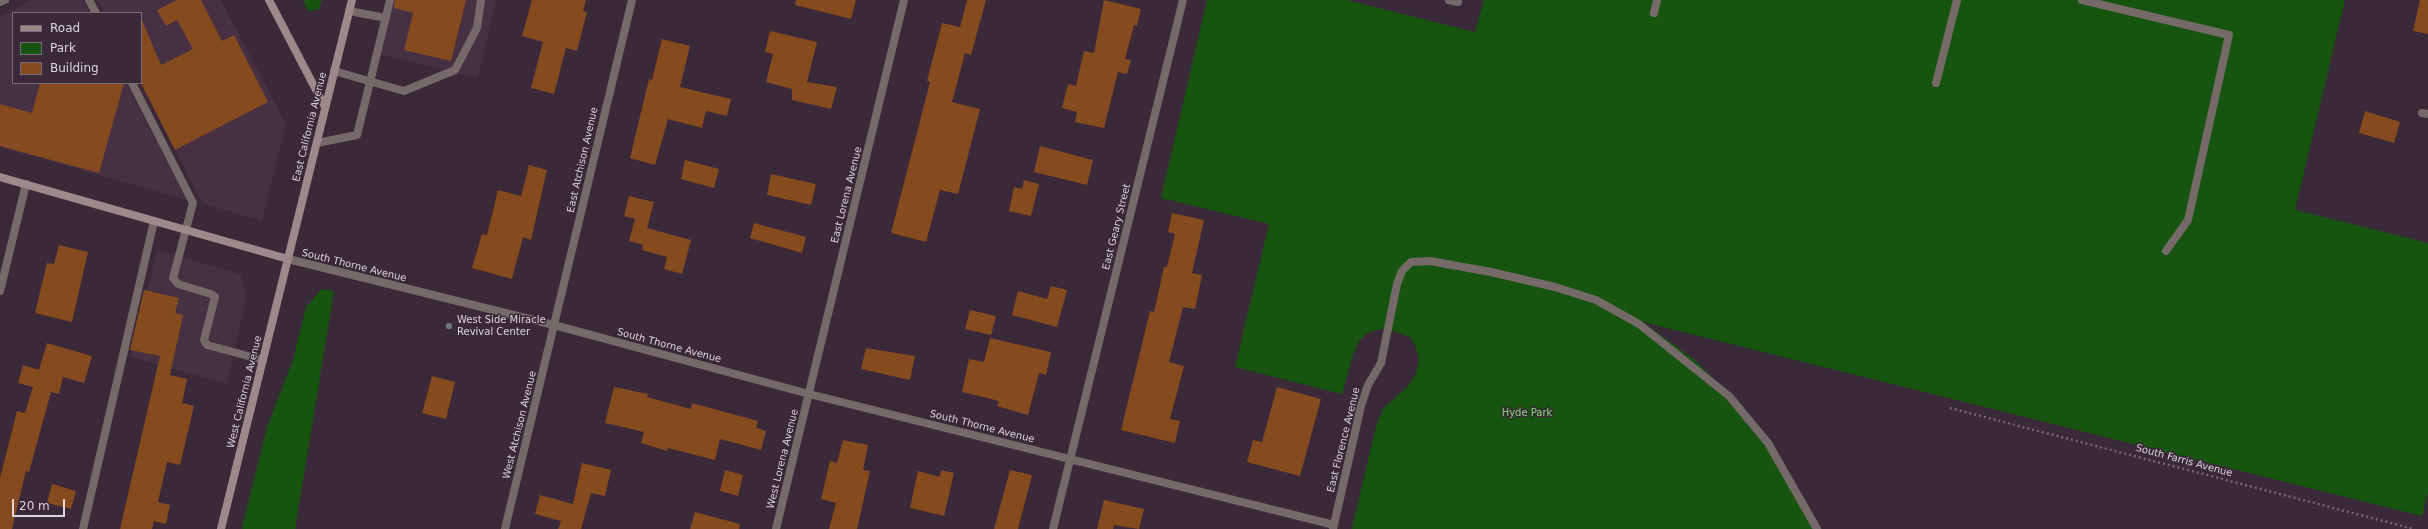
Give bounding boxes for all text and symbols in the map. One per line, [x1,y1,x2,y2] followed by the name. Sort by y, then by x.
[12,12,142,84] legend
[50,21,80,35] text: Road
[50,41,76,55] text: Park
[50,61,99,75] text: Building
[291,71,329,183] street label: East California Avenue
[565,106,601,214] street label: East Atchison Avenue
[829,145,865,245] street label: East Lorena Avenue
[1100,183,1134,271] street label: East Geary Street
[300,247,408,285] street label: South Thorne Avenue
[457,314,546,338] place label: West Side Miracle Revival Center
[444,321,454,331] marker: West Side Miracle Revival Center
[615,326,723,366] street label: South Thorne Avenue
[225,334,265,450] street label: West California Avenue
[501,370,539,480] street label: West Atchison Avenue
[1325,386,1363,494] street label: East Florence Avenue
[1502,407,1552,419] park label: Hyde Park
[765,408,801,510] street label: West Lorena Avenue
[928,408,1036,446] street label: South Thorne Avenue
[2134,442,2234,480] street label: South Farris Avenue
[14,491,67,517] scale bar
[19,499,50,513] text: 20 m

